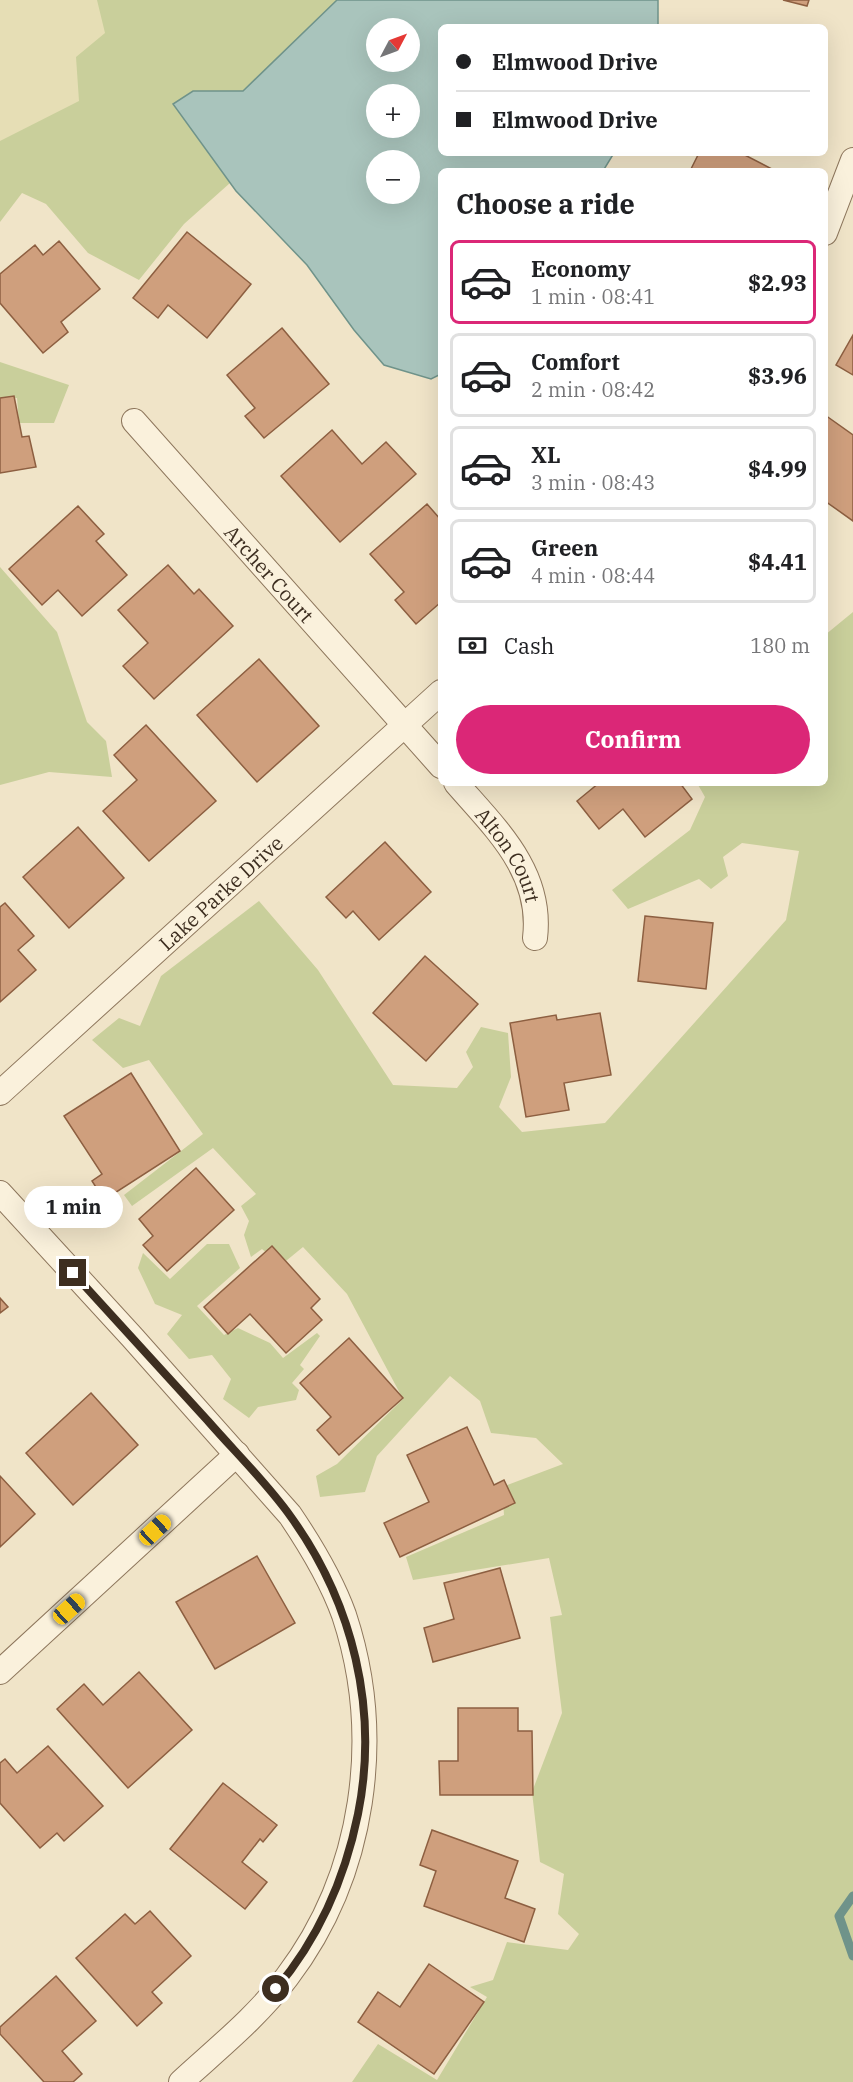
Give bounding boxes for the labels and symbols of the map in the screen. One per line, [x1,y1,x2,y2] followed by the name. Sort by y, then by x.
[366,18,420,72] north arrow
[219,519,320,628] street label: Archer Court
[470,801,547,905] street label: Alton Court
[153,829,288,956] street label: Lake Parke Drive
[23,1186,122,1228] callout: 1 min
[59,1259,86,1286] route end
[136,1511,174,1549] car
[50,1590,88,1628] car
[262,1975,289,2002] route start

